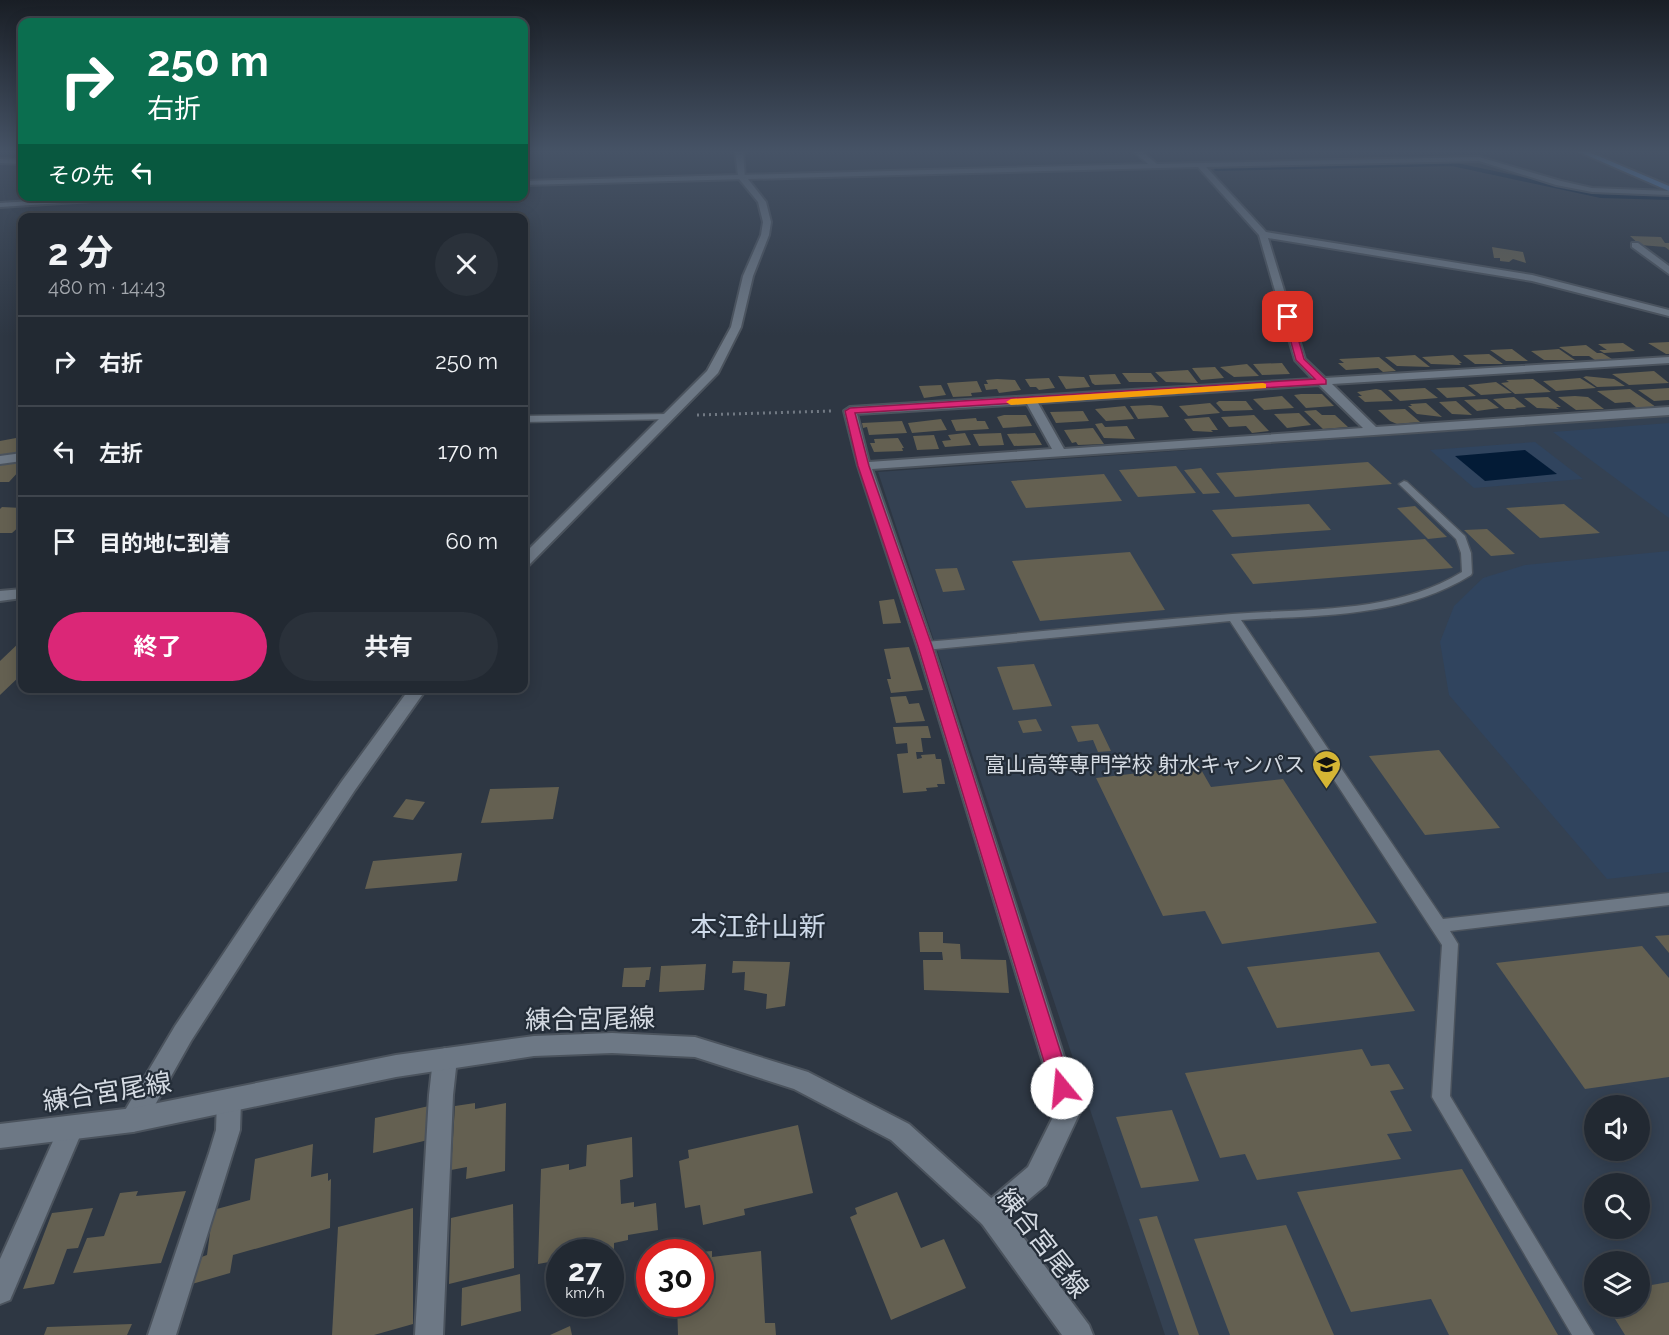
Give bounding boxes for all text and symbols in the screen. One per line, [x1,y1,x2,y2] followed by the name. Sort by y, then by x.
[147,37,269,86] text: 250 m
[48,42,126,120] icon: right
[147,93,201,124] text: 右折
[126,156,159,189] icon: left
[48,162,114,188] text: その先
[48,231,113,273] text: 2 分
[435,233,498,296] button: close
[48,275,165,299] text: 480 m · 14:43
[1262,291,1313,342] pin
[1271,300,1304,333] icon: arrive
[48,345,81,378] icon: right
[435,348,498,374] text: 250 m
[99,350,143,376] text: 右折
[48,435,81,468] icon: left
[438,438,498,464] text: 170 m
[99,440,143,466] text: 左折
[48,525,81,558] icon: arrive
[445,528,498,554] text: 60 m
[99,530,231,556] text: 目的地に到着
[48,612,267,681] button: 終了
[279,612,498,681] button: 共有
[1310,748,1342,790] school or university icon: 富山高等専門学校 射水キャンパス
[985,752,1305,777] place label: 富山高等専門学校 射水キャンパス
[691,911,826,942] district label: 本江針山新
[525,1003,655,1035] street label: 練合宮尾線
[1030,1056,1094,1120] position arrow
[40,1067,174,1117] street label: 練合宮尾線
[1584,1095,1650,1317] map controls
[1584,1095,1650,1161] button: sound
[1584,1173,1650,1239] button: search
[991,1183,1095,1303] street label: 練合宮尾線
[636,1239,714,1317] speed limit sign: 30
[1584,1251,1650,1317] button: layers
[568,1253,602,1288] text: 27
[565,1284,605,1302] text: km/h

